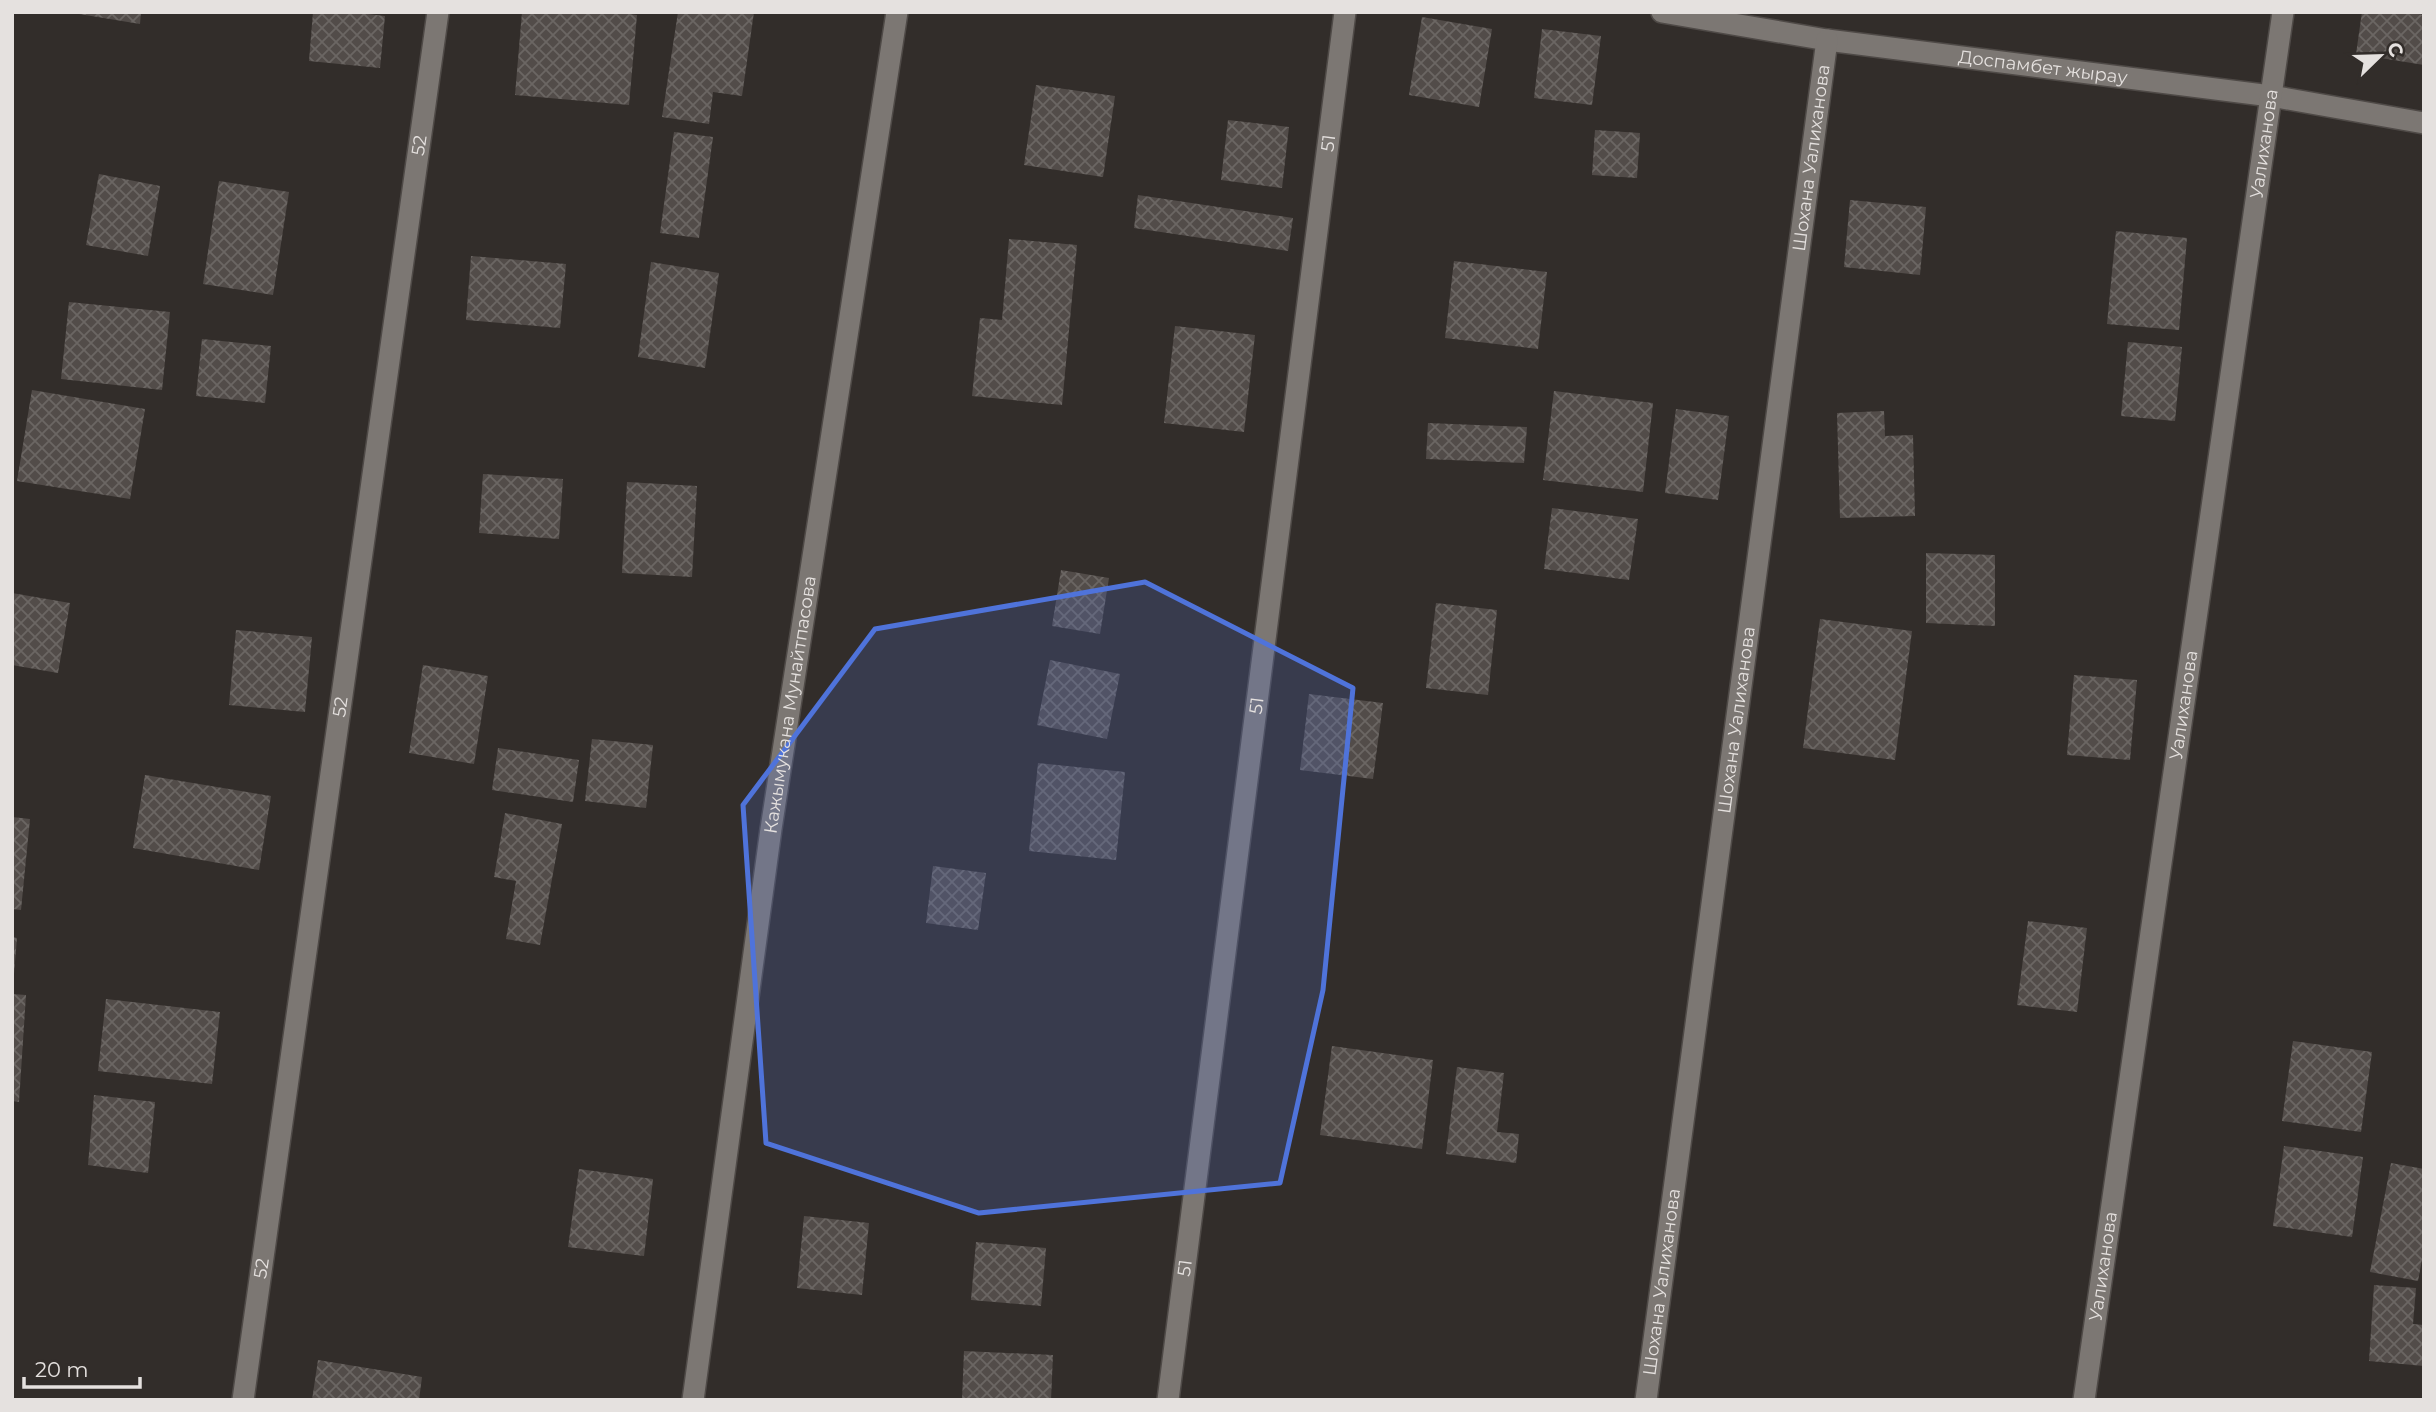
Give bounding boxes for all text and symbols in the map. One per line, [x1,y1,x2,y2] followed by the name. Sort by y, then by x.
[2345,21,2415,91] north arrow
[2382,39,2409,61] text: С
[1957,46,2129,89] street label: Доспамбет жырау
[1788,63,1835,253] street label: Шохана Уалиханова
[2245,88,2283,200] street label: Уалиханова
[407,134,432,157] street label: 52
[1316,134,1340,153] street label: 51
[759,574,821,835] street label: Кажымукана Мунайтпасова
[1713,625,1760,815] street label: Шохана Уалиханова
[2165,649,2202,761] street label: Уалиханова
[328,695,353,718] street label: 52
[1245,696,1269,715] street label: 51
[1638,1187,1685,1377] street label: Шохана Уалиханова
[2084,1210,2122,1323] street label: Уалиханова
[249,1257,274,1280] street label: 52
[1173,1258,1197,1278] street label: 51
[24,1346,140,1390] scale bar
[35,1357,89,1382] text: 20 m

